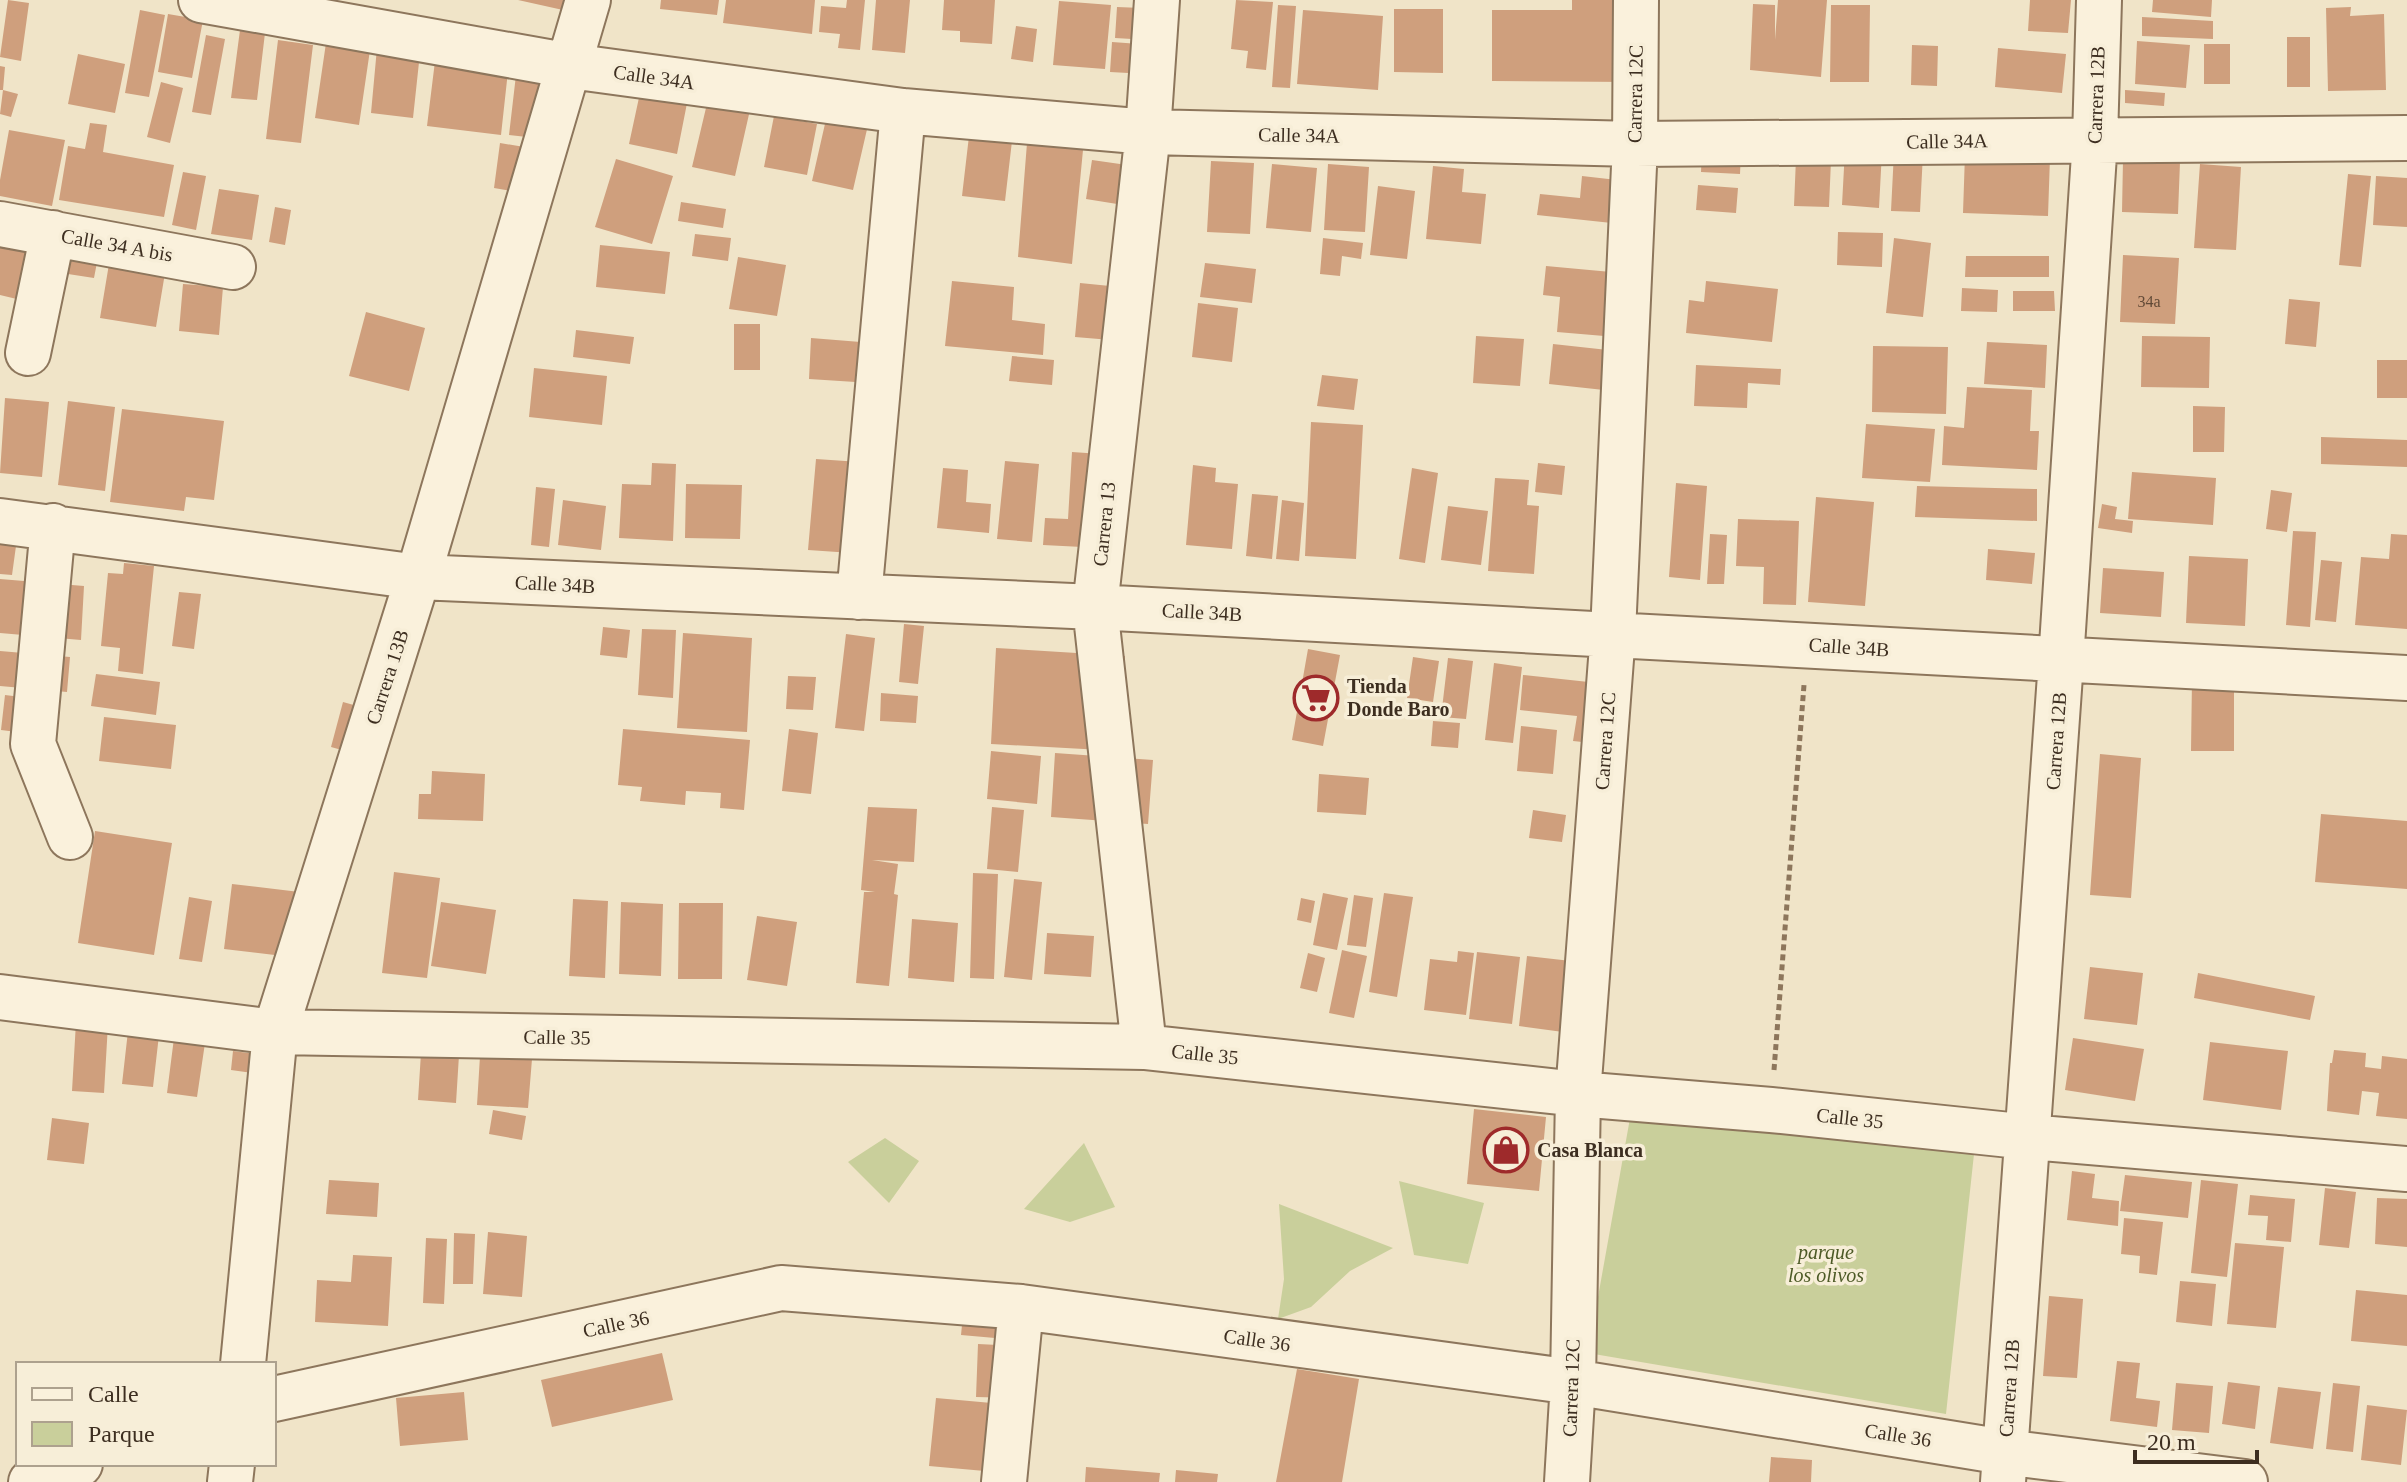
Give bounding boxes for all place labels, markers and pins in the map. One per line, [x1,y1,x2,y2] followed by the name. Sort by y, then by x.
[1292,674,1340,722] supermarket icon: Tienda Donde Baro
[1347,675,1449,720] place label: Tienda Donde Baro
[1482,1126,1530,1174] shop icon: Casa Blanca
[1537,1139,1643,1161] place label: Casa Blanca

